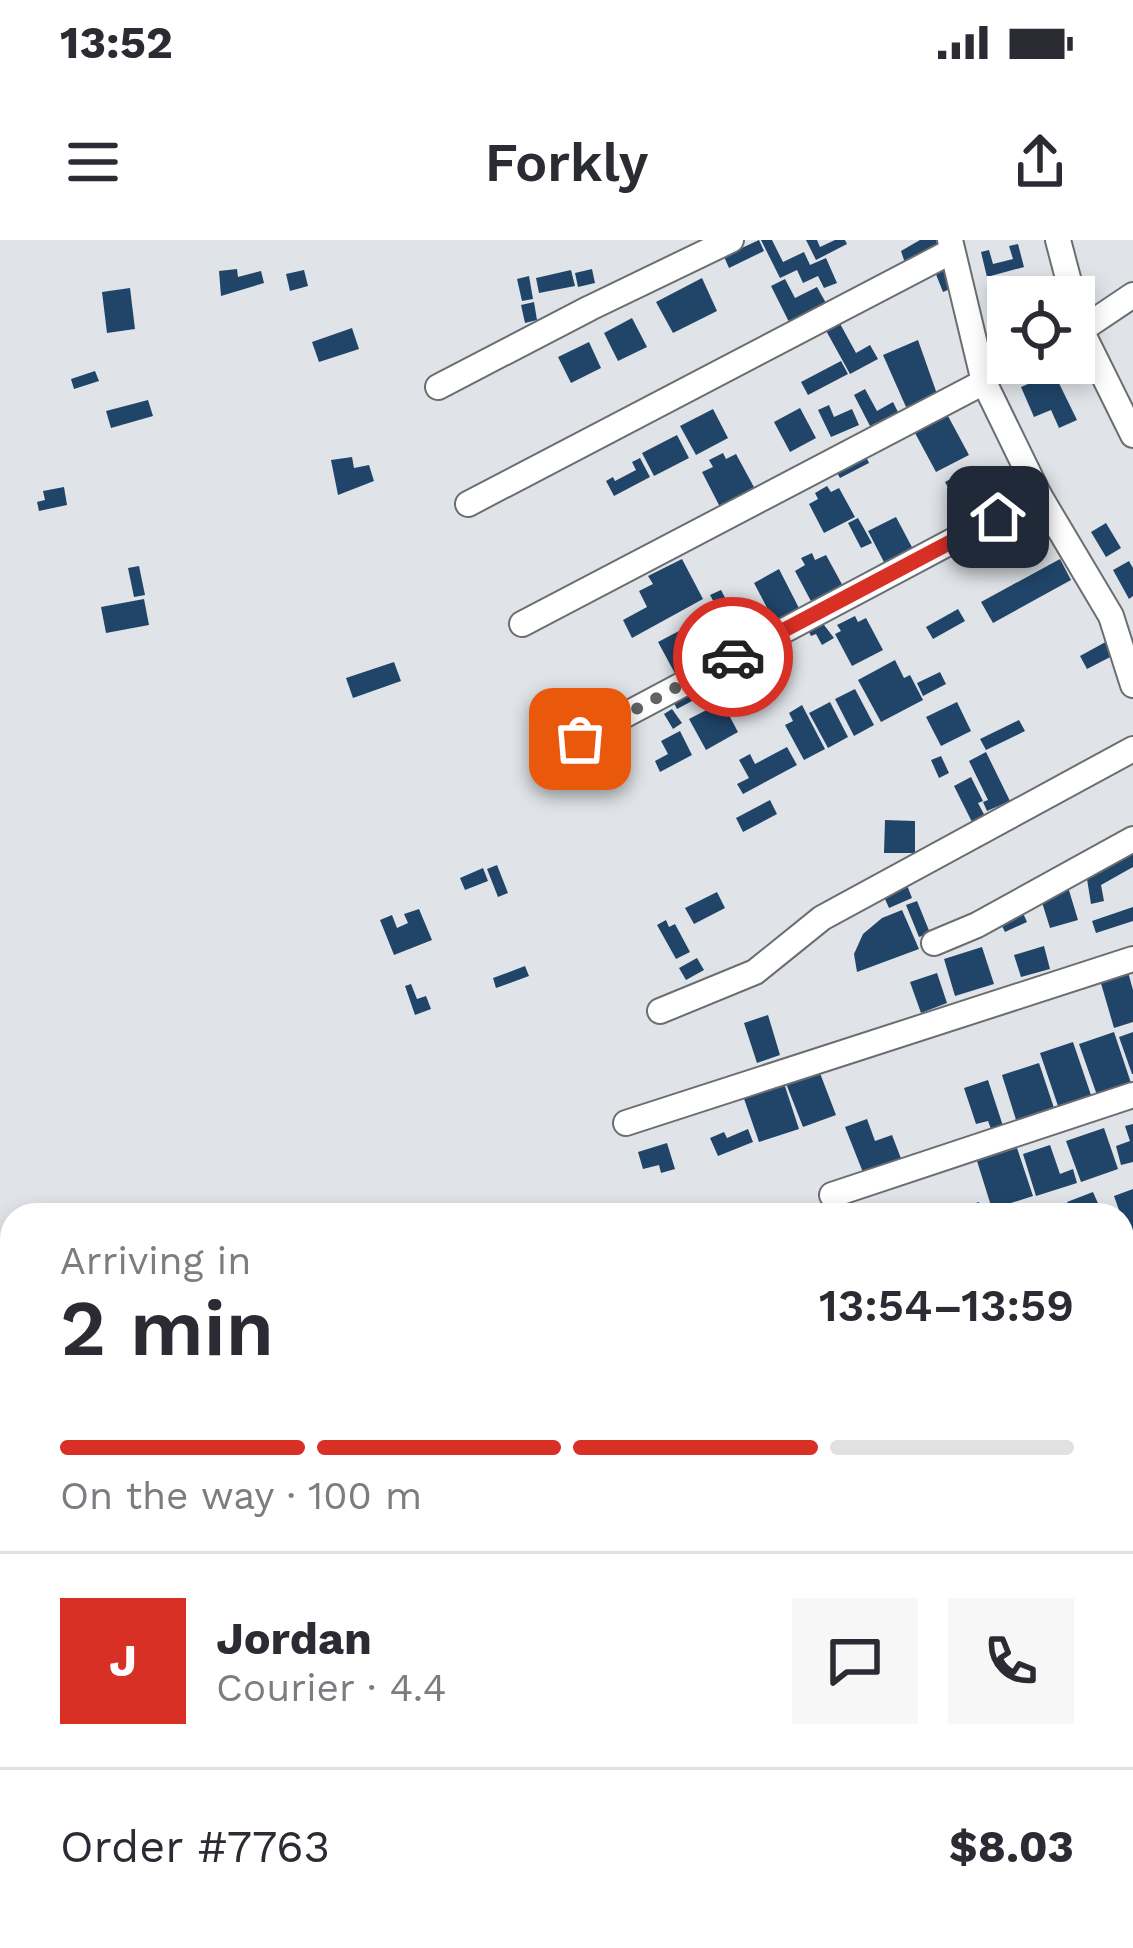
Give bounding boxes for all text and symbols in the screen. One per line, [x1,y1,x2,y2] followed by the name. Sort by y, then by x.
[60,16,173,69] text: 13:52
[60,129,126,195] icon: menu
[1007,129,1073,195] icon: share
[485,131,648,194] text: Forkly
[987,276,1095,384] map controls
[987,276,1095,384] button: locate
[947,466,1049,568] pin
[965,484,1031,550] icon: home
[673,597,793,717] courier
[700,624,766,690] icon: car
[529,688,631,790] pin
[547,706,613,772] icon: bag
[60,1238,251,1283] text: Arriving in
[819,1279,1074,1332] text: 13:54–13:59
[60,1282,274,1374] text: 2 min
[60,1473,422,1518] text: On the way · 100 m
[792,1598,918,1724] button: chat
[948,1598,1074,1724] button: phone
[216,1612,372,1665] text: Jordan
[109,1634,137,1687] text: J
[216,1665,447,1710] text: Courier · 4.4
[60,1820,330,1873] text: Order #7763
[949,1820,1074,1873] text: $8.03

